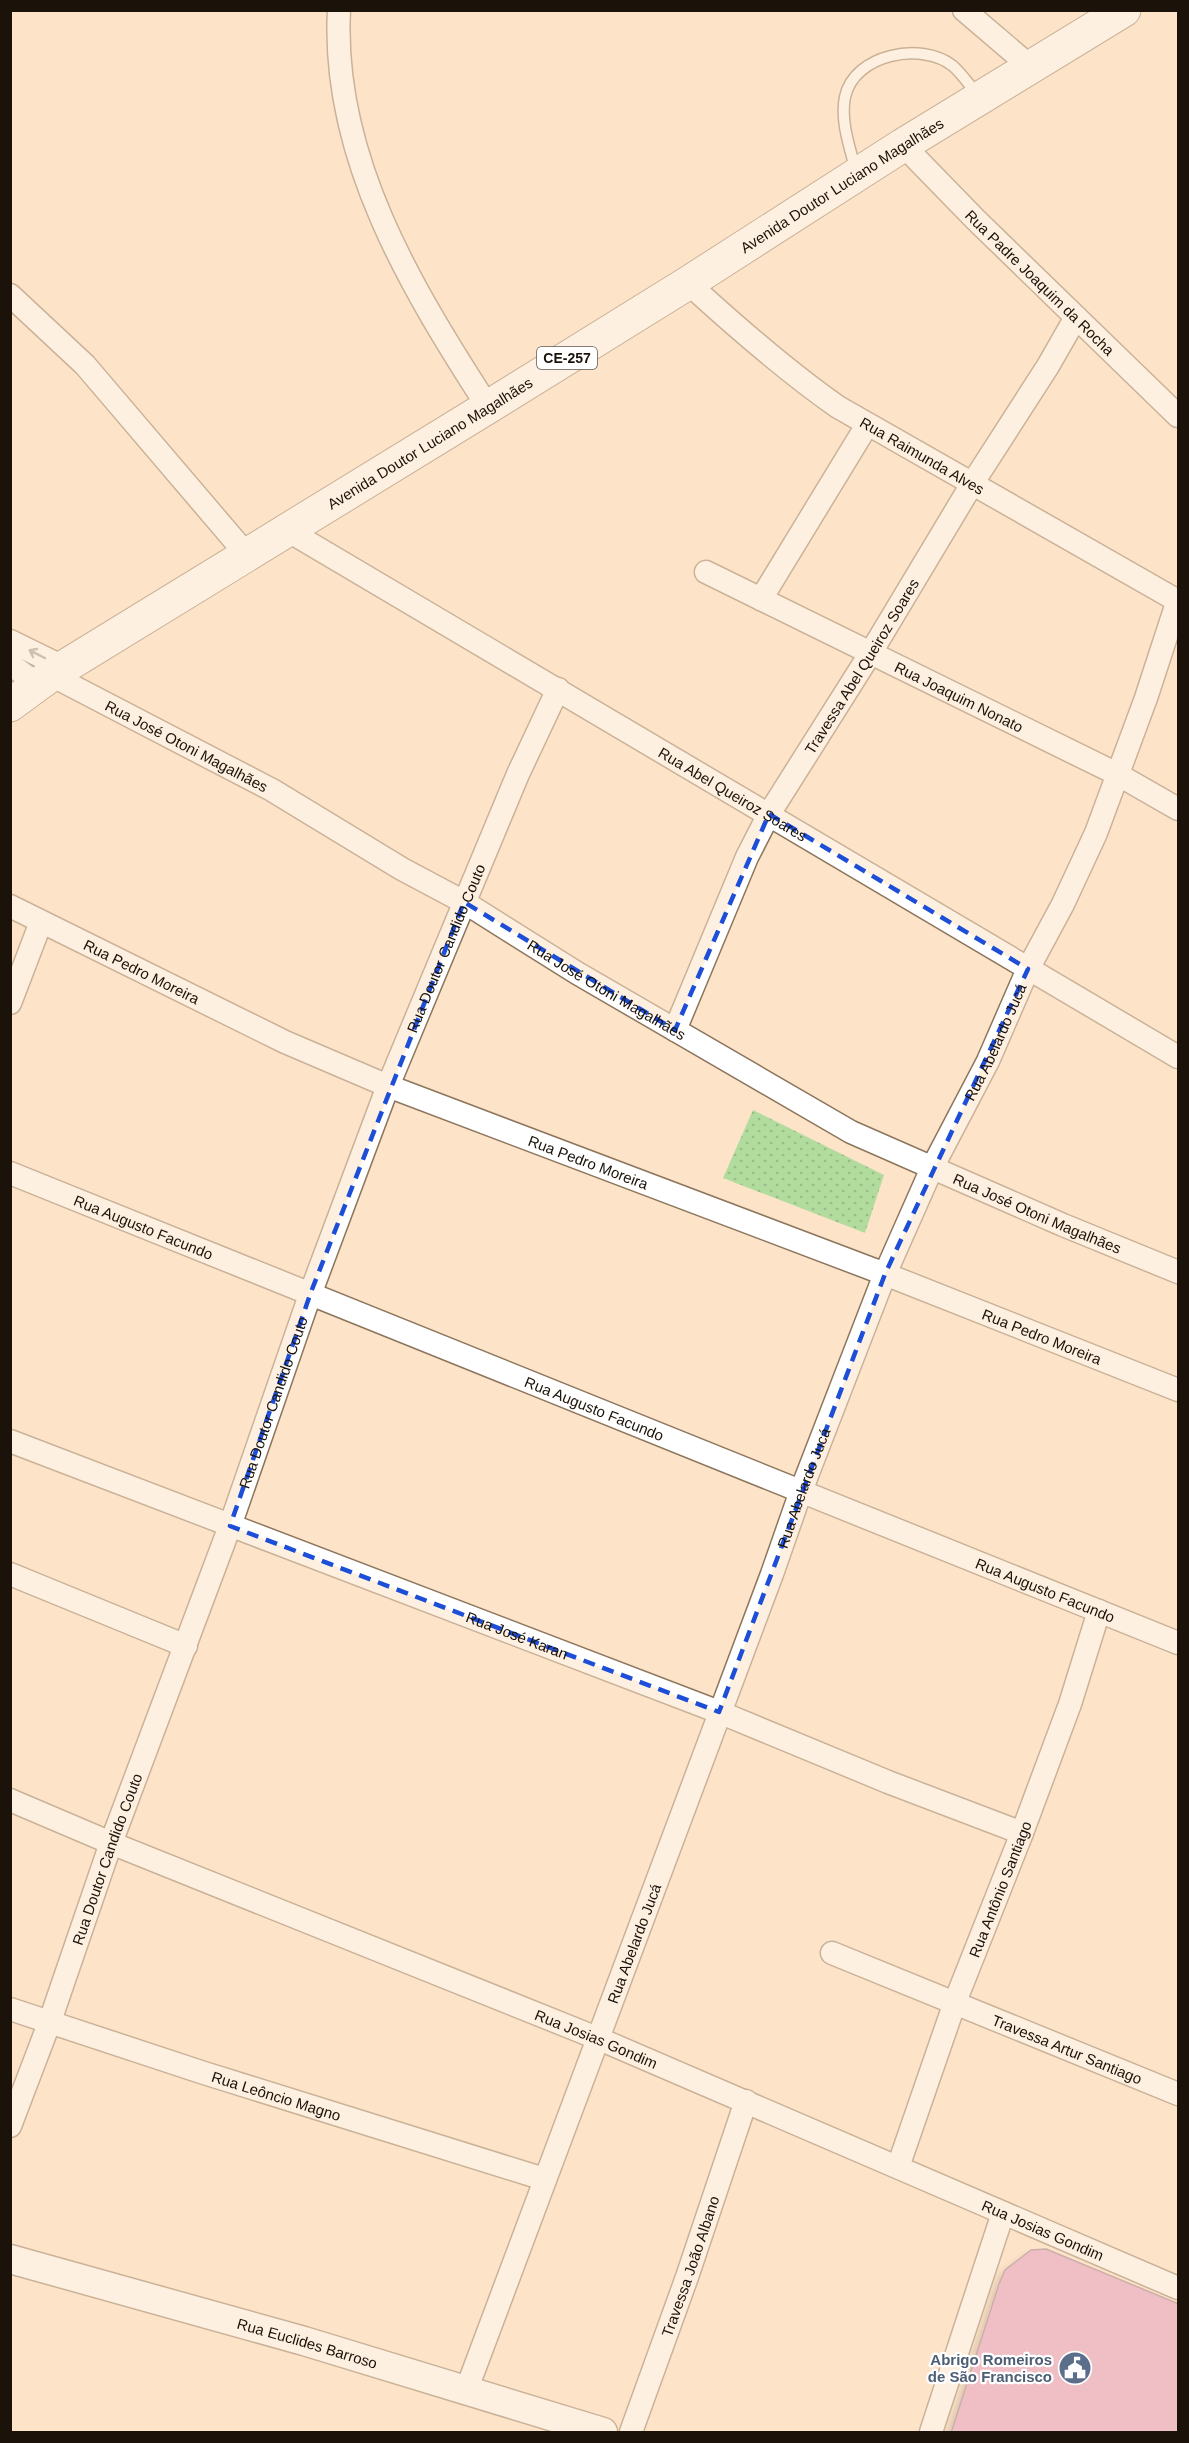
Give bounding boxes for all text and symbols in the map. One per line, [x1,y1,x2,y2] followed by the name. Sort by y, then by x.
[737,114,946,256] street label: Avenida Doutor Luciano Magalhães
[962,206,1119,359] street label: Rua Padre Joaquim da Rocha
[537,347,597,369] road number: CE-257
[324,373,535,512] street label: Avenida Doutor Luciano Magalhães
[857,413,988,497] street label: Rua Raimunda Alves
[801,575,922,757] street label: Travessa Abel Queiroz Soares
[29,648,46,660] one-way arrow
[892,658,1026,735] street label: Rua Joaquim Nonato
[103,696,271,795] street label: Rua José Otoni Magalhães
[656,743,810,844] street label: Rua Abel Queiroz Soares
[403,861,488,1035] street label: Rua Doutor Candido Couto
[81,935,203,1007] street label: Rua Pedro Moreira
[525,936,689,1043] street label: Rua José Otoni Magalhães
[960,980,1029,1103] street label: Rua Abelardo Jucá
[526,1131,651,1192] street label: Rua Pedro Moreira
[951,1170,1124,1256] street label: Rua José Otoni Magalhães
[72,1191,216,1262] street label: Rua Augusto Facundo
[980,1305,1105,1368] street label: Rua Pedro Moreira
[235,1314,310,1491] street label: Rua Doutor Candido Couto
[522,1373,667,1444] street label: Rua Augusto Facundo
[773,1425,833,1550] street label: Rua Abelardo Jucá
[973,1554,1117,1625] street label: Rua Augusto Facundo
[464,1608,571,1662] street label: Rua José Karan
[68,1771,145,1947] street label: Rua Doutor Candido Couto
[965,1819,1034,1960] street label: Rua Antônio Santiago
[603,1880,664,2006] street label: Rua Abelardo Jucá
[533,2006,660,2072] street label: Rua Josias Gondim
[990,2011,1145,2087] street label: Travessa Artur Santiago
[210,2067,343,2124] street label: Rua Leôncio Magno
[658,2194,722,2339] street label: Travessa João Albano
[980,2196,1107,2264] street label: Rua Josias Gondim
[235,2314,380,2371] street label: Rua Euclides Barroso
[1057,2350,1093,2386] public building icon: Abrigo Romeiros de São Francisco
[928,2351,1052,2385] place label: Abrigo Romeiros de São Francisco

